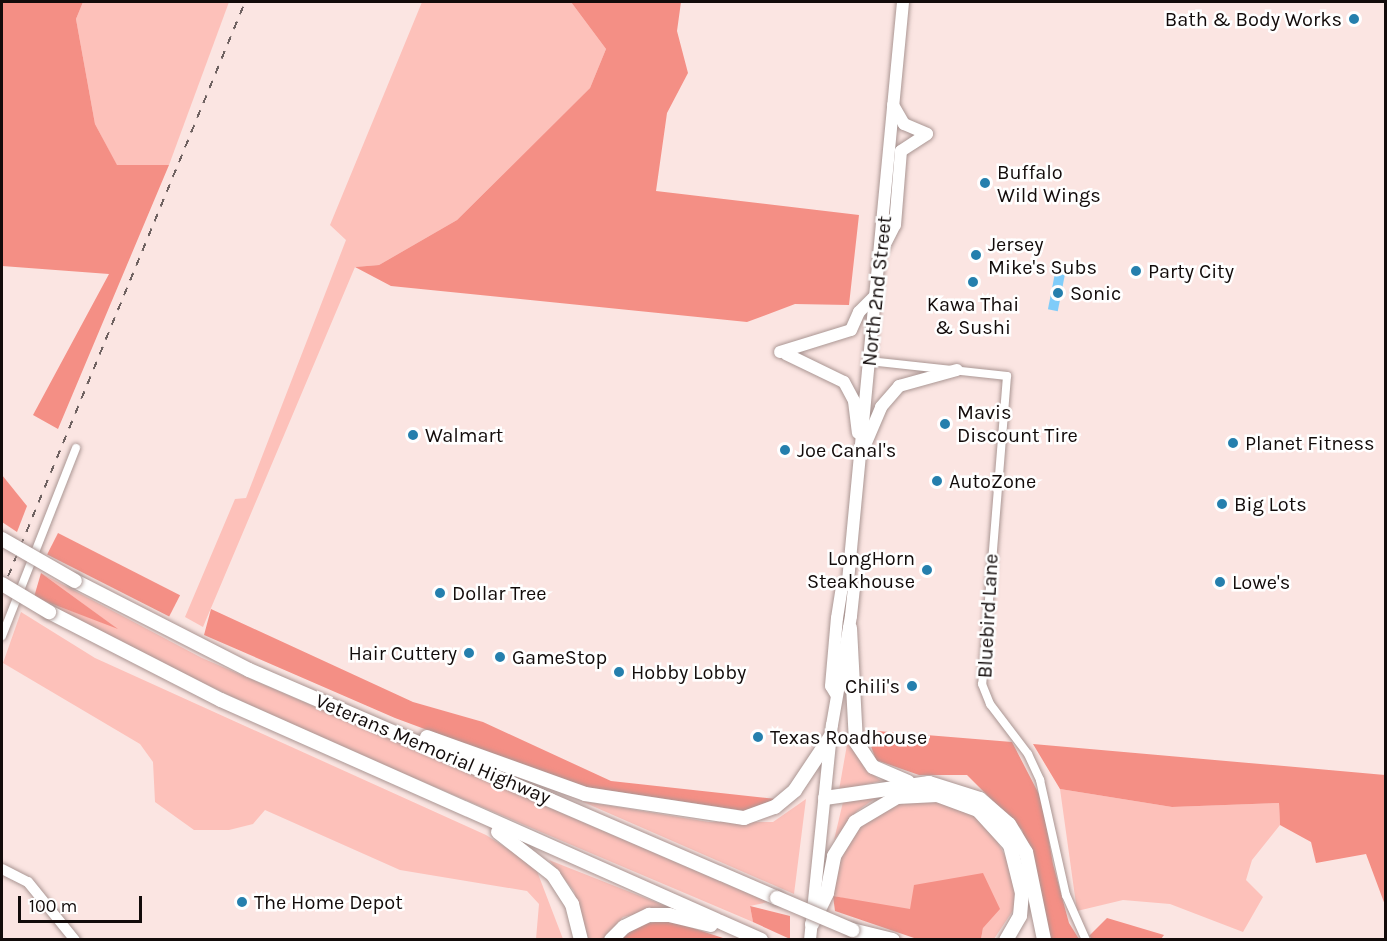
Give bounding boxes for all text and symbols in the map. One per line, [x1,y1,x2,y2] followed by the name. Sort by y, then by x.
[1165,7,1342,31] place label: Bath & Body Works
[1347,12,1361,26] marker: Bath & Body Works
[997,160,1101,207] place label: Buffalo Wild Wings
[978,176,992,190] marker: Buffalo Wild Wings
[857,214,897,368] street label: North 2nd Street
[988,232,1097,279] place label: Jersey Mike's Subs
[969,248,983,262] marker: Jersey Mike's Subs
[1148,259,1234,283] place label: Party City
[1129,264,1143,278] marker: Party City
[966,275,980,289] marker: Kawa Thai & Sushi
[1070,281,1121,305] place label: Sonic
[1051,286,1065,300] marker: Sonic
[927,292,1019,339] place label: Kawa Thai & Sushi
[957,400,1078,447] place label: Mavis Discount Tire
[938,417,952,431] marker: Mavis Discount Tire
[425,423,503,447] place label: Walmart
[406,428,420,442] marker: Walmart
[1245,431,1375,455] place label: Planet Fitness
[1226,436,1240,450] marker: Planet Fitness
[797,438,896,462] place label: Joe Canal's
[778,443,792,457] marker: Joe Canal's
[949,469,1036,493] place label: AutoZone
[930,474,944,488] marker: AutoZone
[1234,492,1307,516] place label: Big Lots
[1215,497,1229,511] marker: Big Lots
[807,546,915,593] place label: LongHorn Steakhouse
[973,553,1003,679] street label: Bluebird Lane
[920,563,934,577] marker: LongHorn Steakhouse
[1232,570,1290,594] place label: Lowe's
[1213,575,1227,589] marker: Lowe's
[452,581,547,605] place label: Dollar Tree
[433,586,447,600] marker: Dollar Tree
[348,641,457,665] place label: Hair Cuttery
[512,645,607,669] place label: GameStop
[462,646,476,660] marker: Hair Cuttery
[493,650,507,664] marker: GameStop
[631,660,746,684] place label: Hobby Lobby
[612,665,626,679] marker: Hobby Lobby
[845,674,900,698] place label: Chili's
[905,679,919,693] marker: Chili's
[312,688,554,810] street label: Veterans Memorial Highway
[770,725,927,749] place label: Texas Roadhouse
[751,730,765,744] marker: Texas Roadhouse
[21,884,146,922] scale bar
[254,890,403,914] place label: The Home Depot
[29,895,77,917] text: 100 m
[235,895,249,909] marker: The Home Depot

